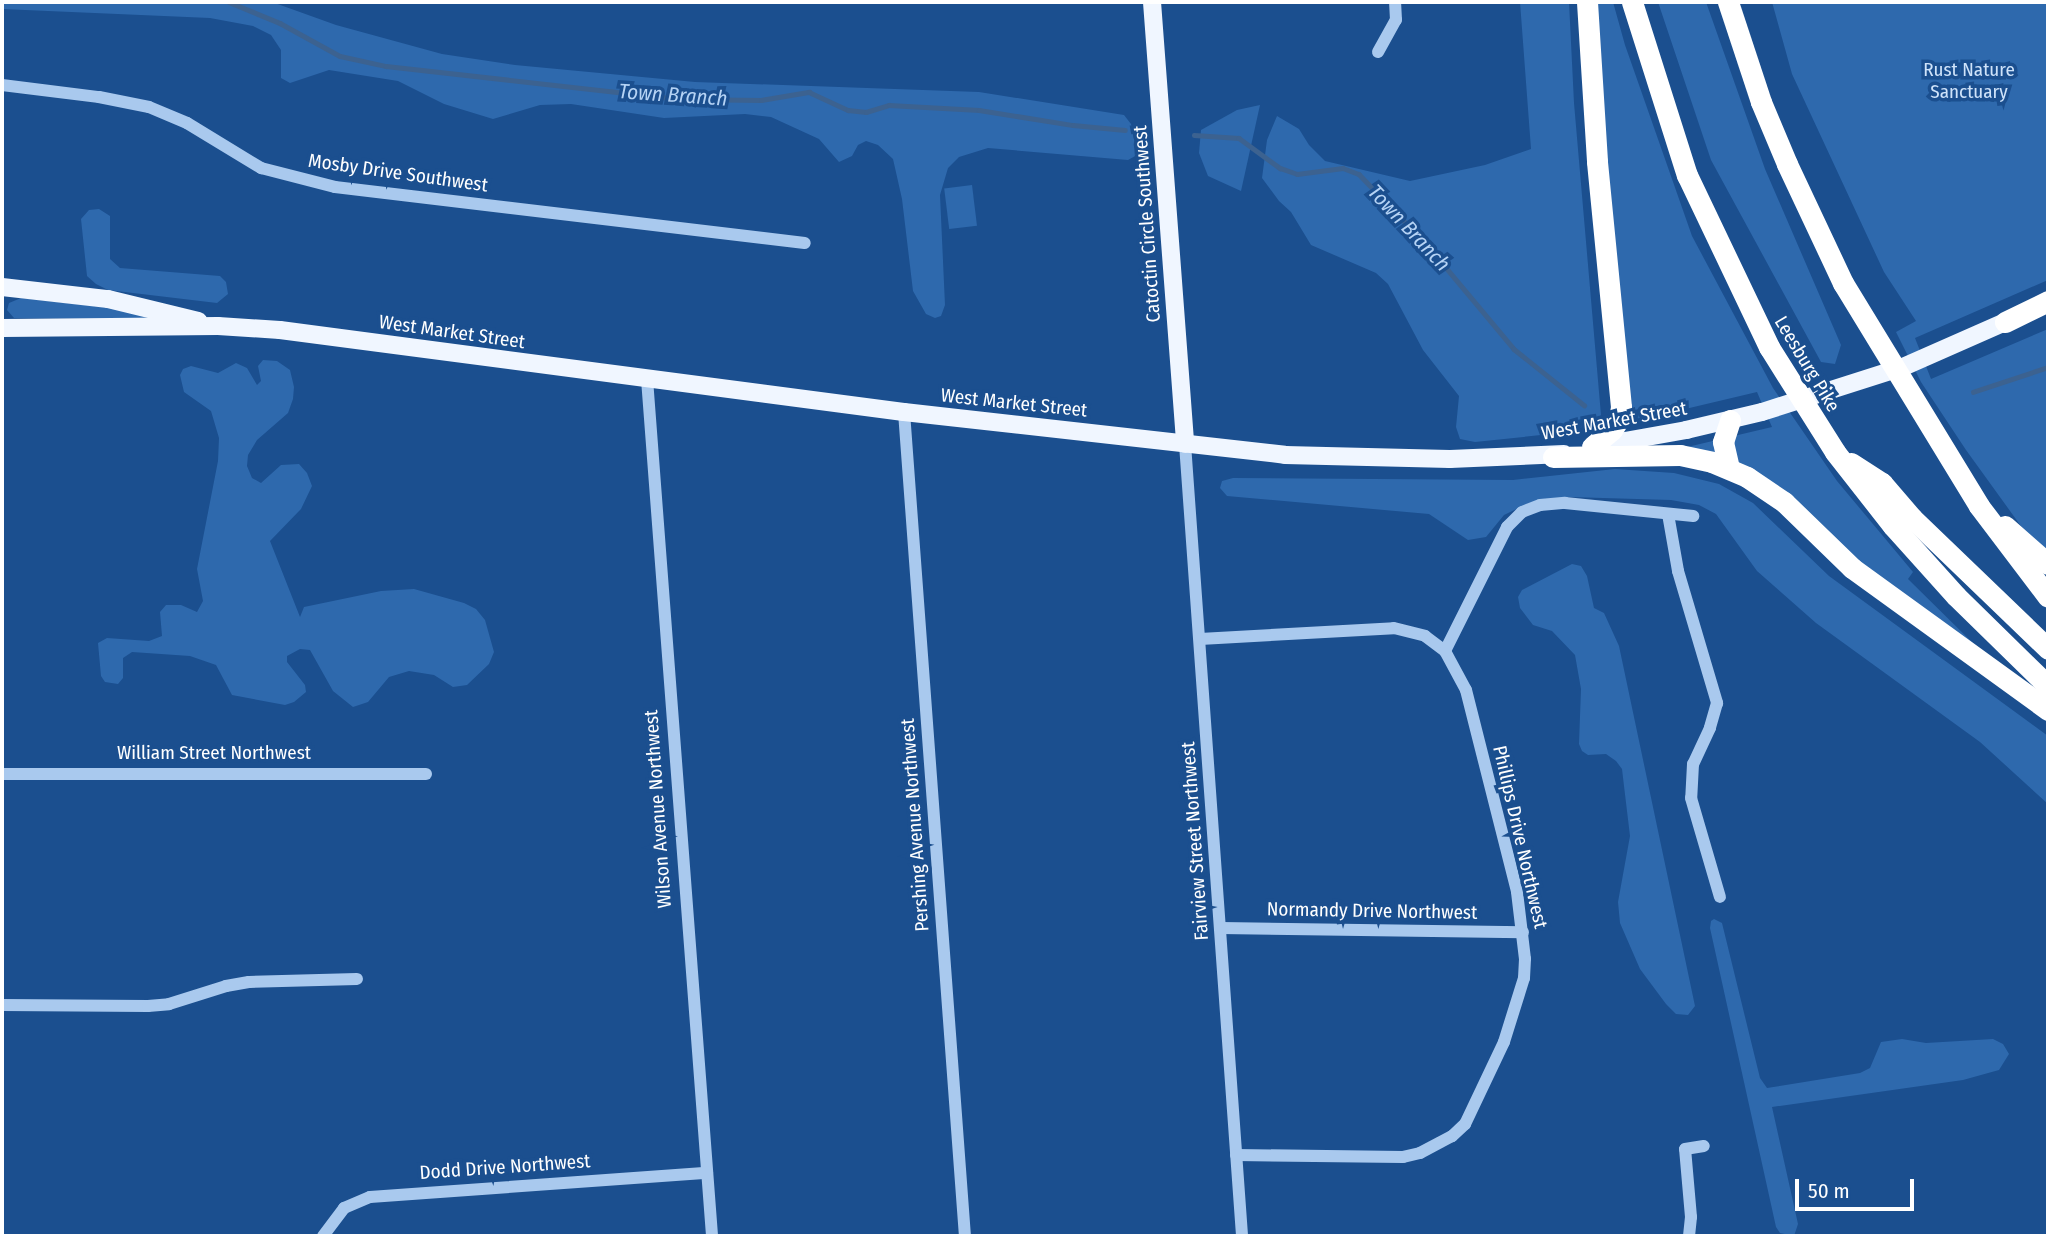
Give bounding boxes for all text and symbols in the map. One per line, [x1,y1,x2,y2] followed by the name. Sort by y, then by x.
[1923,59,2015,103] park label: Rust Nature Sanctuary
[618,79,728,111] water label: Town Branch
[1129,125,1165,323] street label: Catoctin Circle Southwest
[307,149,489,197] street label: Mosby Drive Southwest
[1363,180,1455,276] water label: Town Branch
[378,310,526,354] street label: West Market Street
[1770,312,1844,416] street label: Leesburg Pike
[940,384,1088,422] street label: West Market Street
[1540,397,1688,445] street label: West Market Street
[640,709,676,909] street label: Wilson Avenue Northwest
[896,718,934,932] street label: Pershing Avenue Northwest
[1177,741,1213,941] street label: Fairview Street Northwest
[117,742,311,764] street label: William Street Northwest
[1488,743,1552,931] street label: Phillips Drive Northwest
[1267,898,1477,924] street label: Normandy Drive Northwest
[419,1150,591,1184] street label: Dodd Drive Northwest
[1798,1164,1917,1208] scale bar
[1808,1178,1850,1204] text: 50 m

